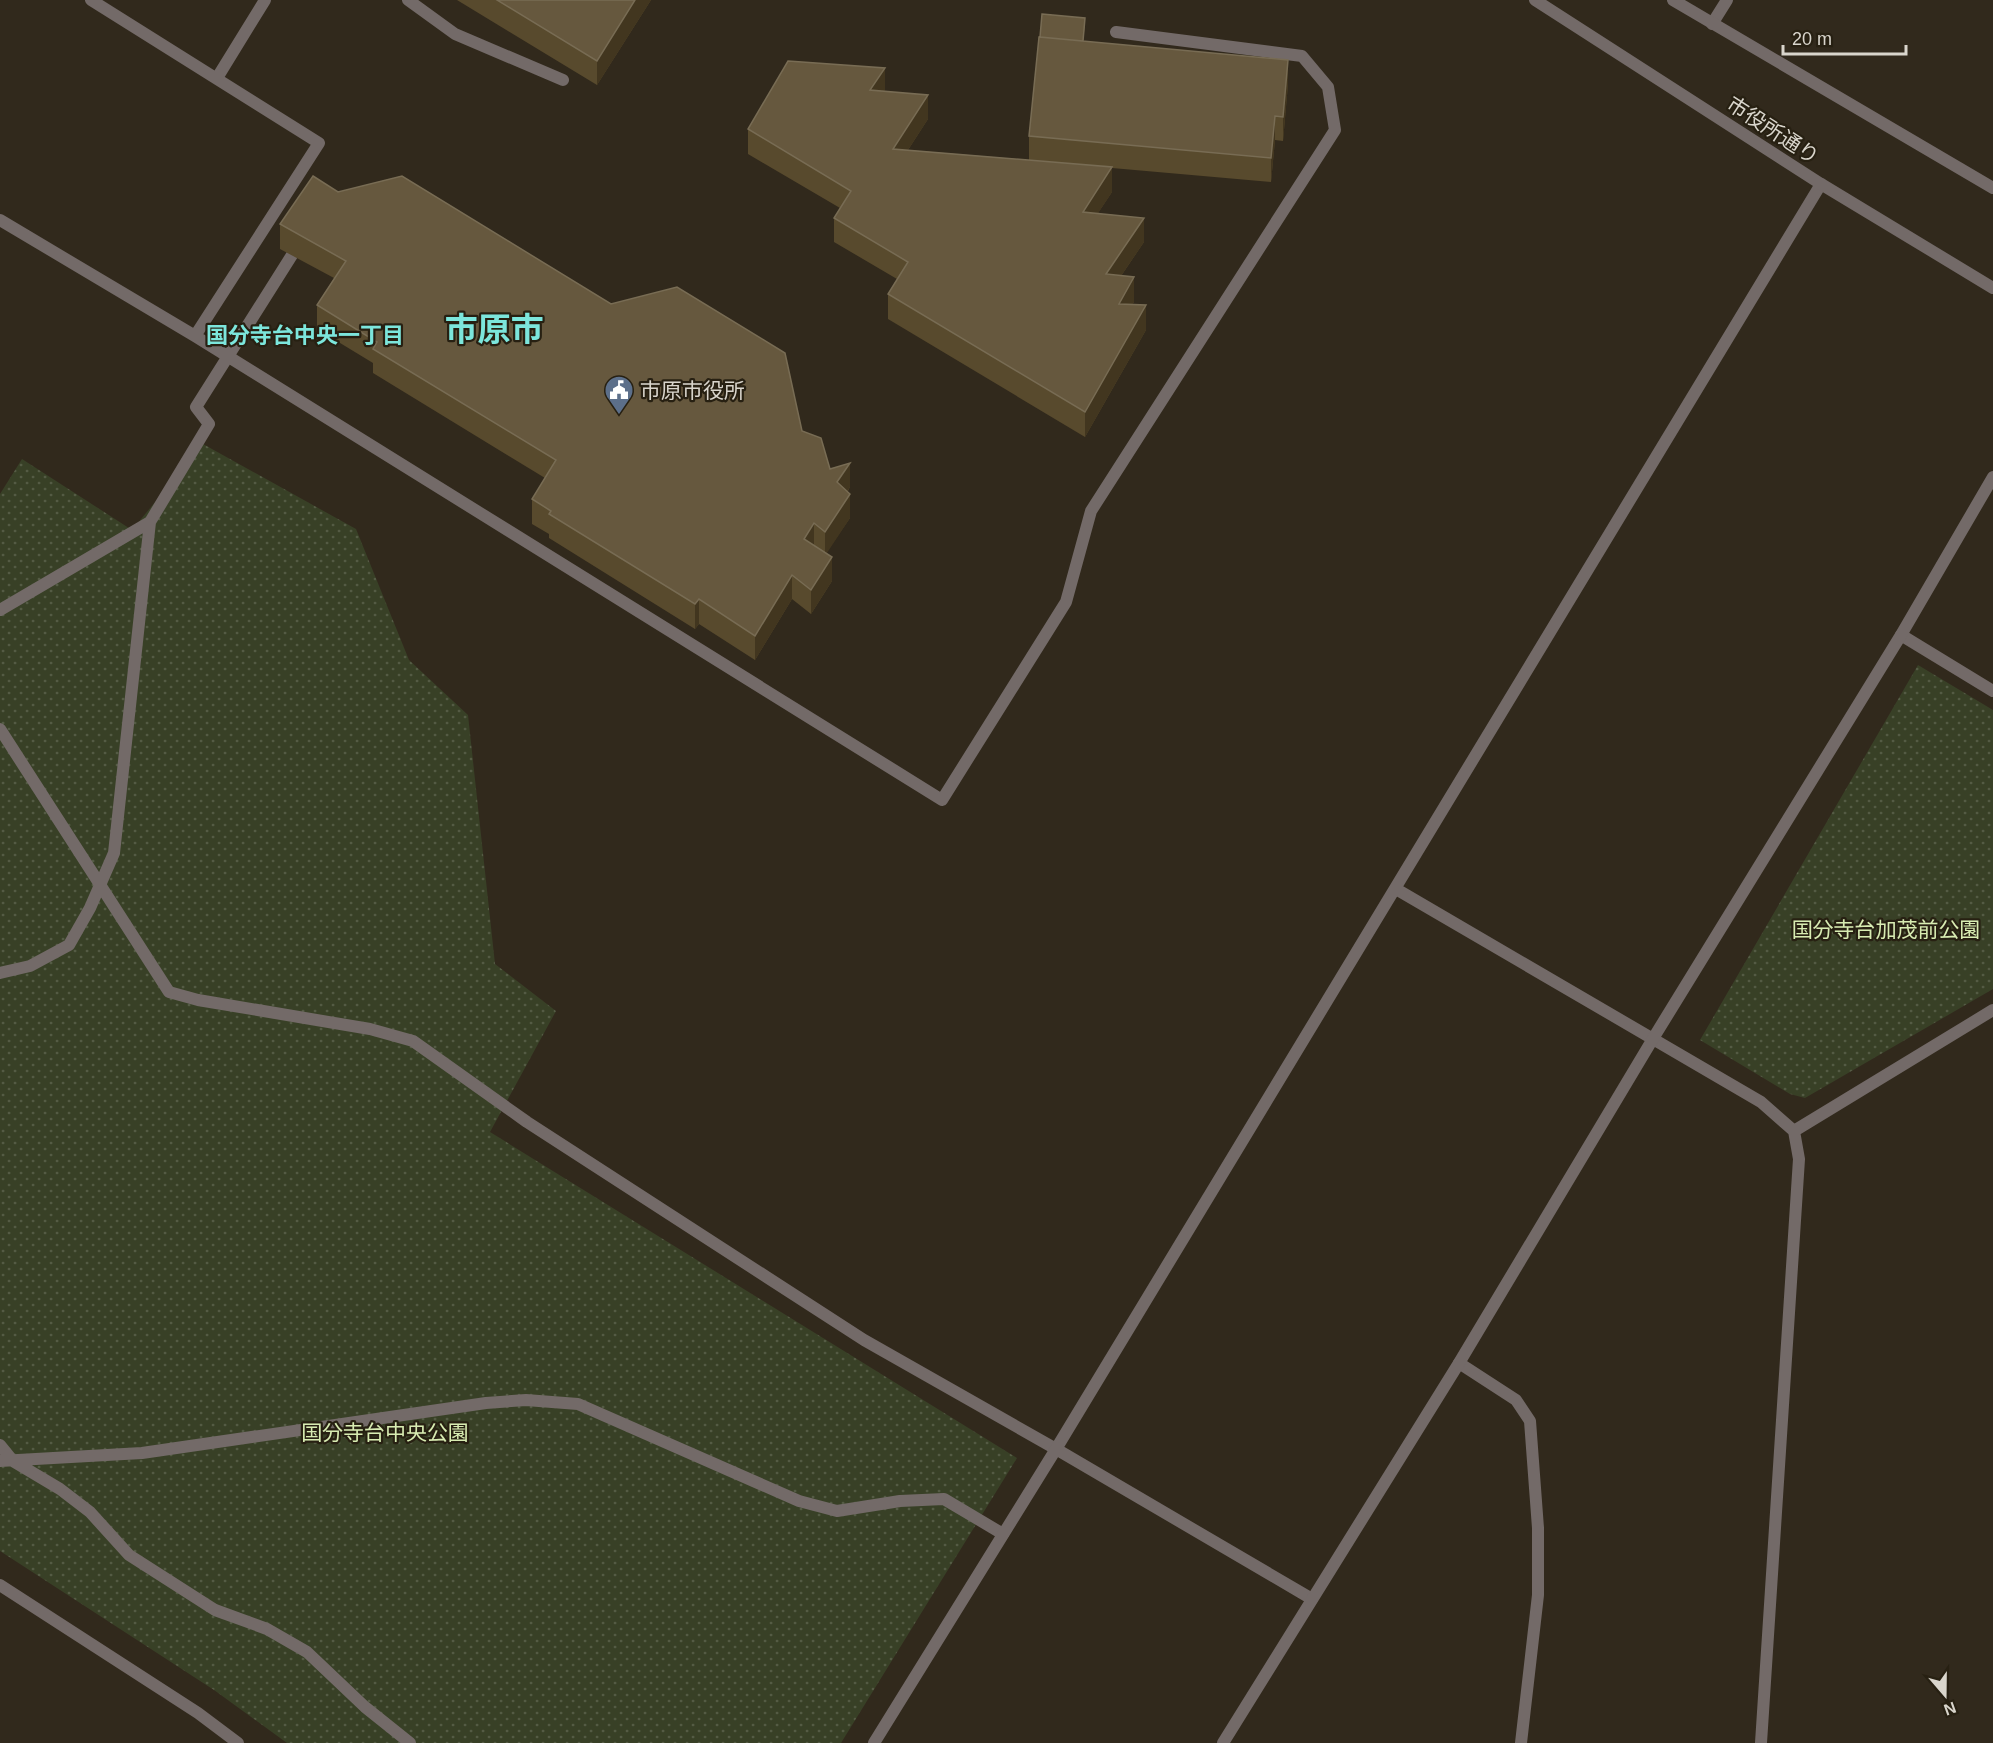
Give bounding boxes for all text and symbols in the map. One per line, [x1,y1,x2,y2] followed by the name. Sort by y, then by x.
[1783,18,1906,56] scale bar
[1792,29,1832,49] text: 20 m
[1723,92,1823,168] street label: 市役所通り
[445,311,544,348] district label: 市原市
[206,323,404,348] district label: 国分寺台中央一丁目
[603,374,635,416] public building icon: 市原市役所
[640,379,745,402] place label: 市原市役所
[1792,918,1981,941] park label: 国分寺台加茂前公園
[301,1421,469,1444] park label: 国分寺台中央公園
[1915,1665,1975,1725] north arrow
[1942,1699,1958,1719] text: N

